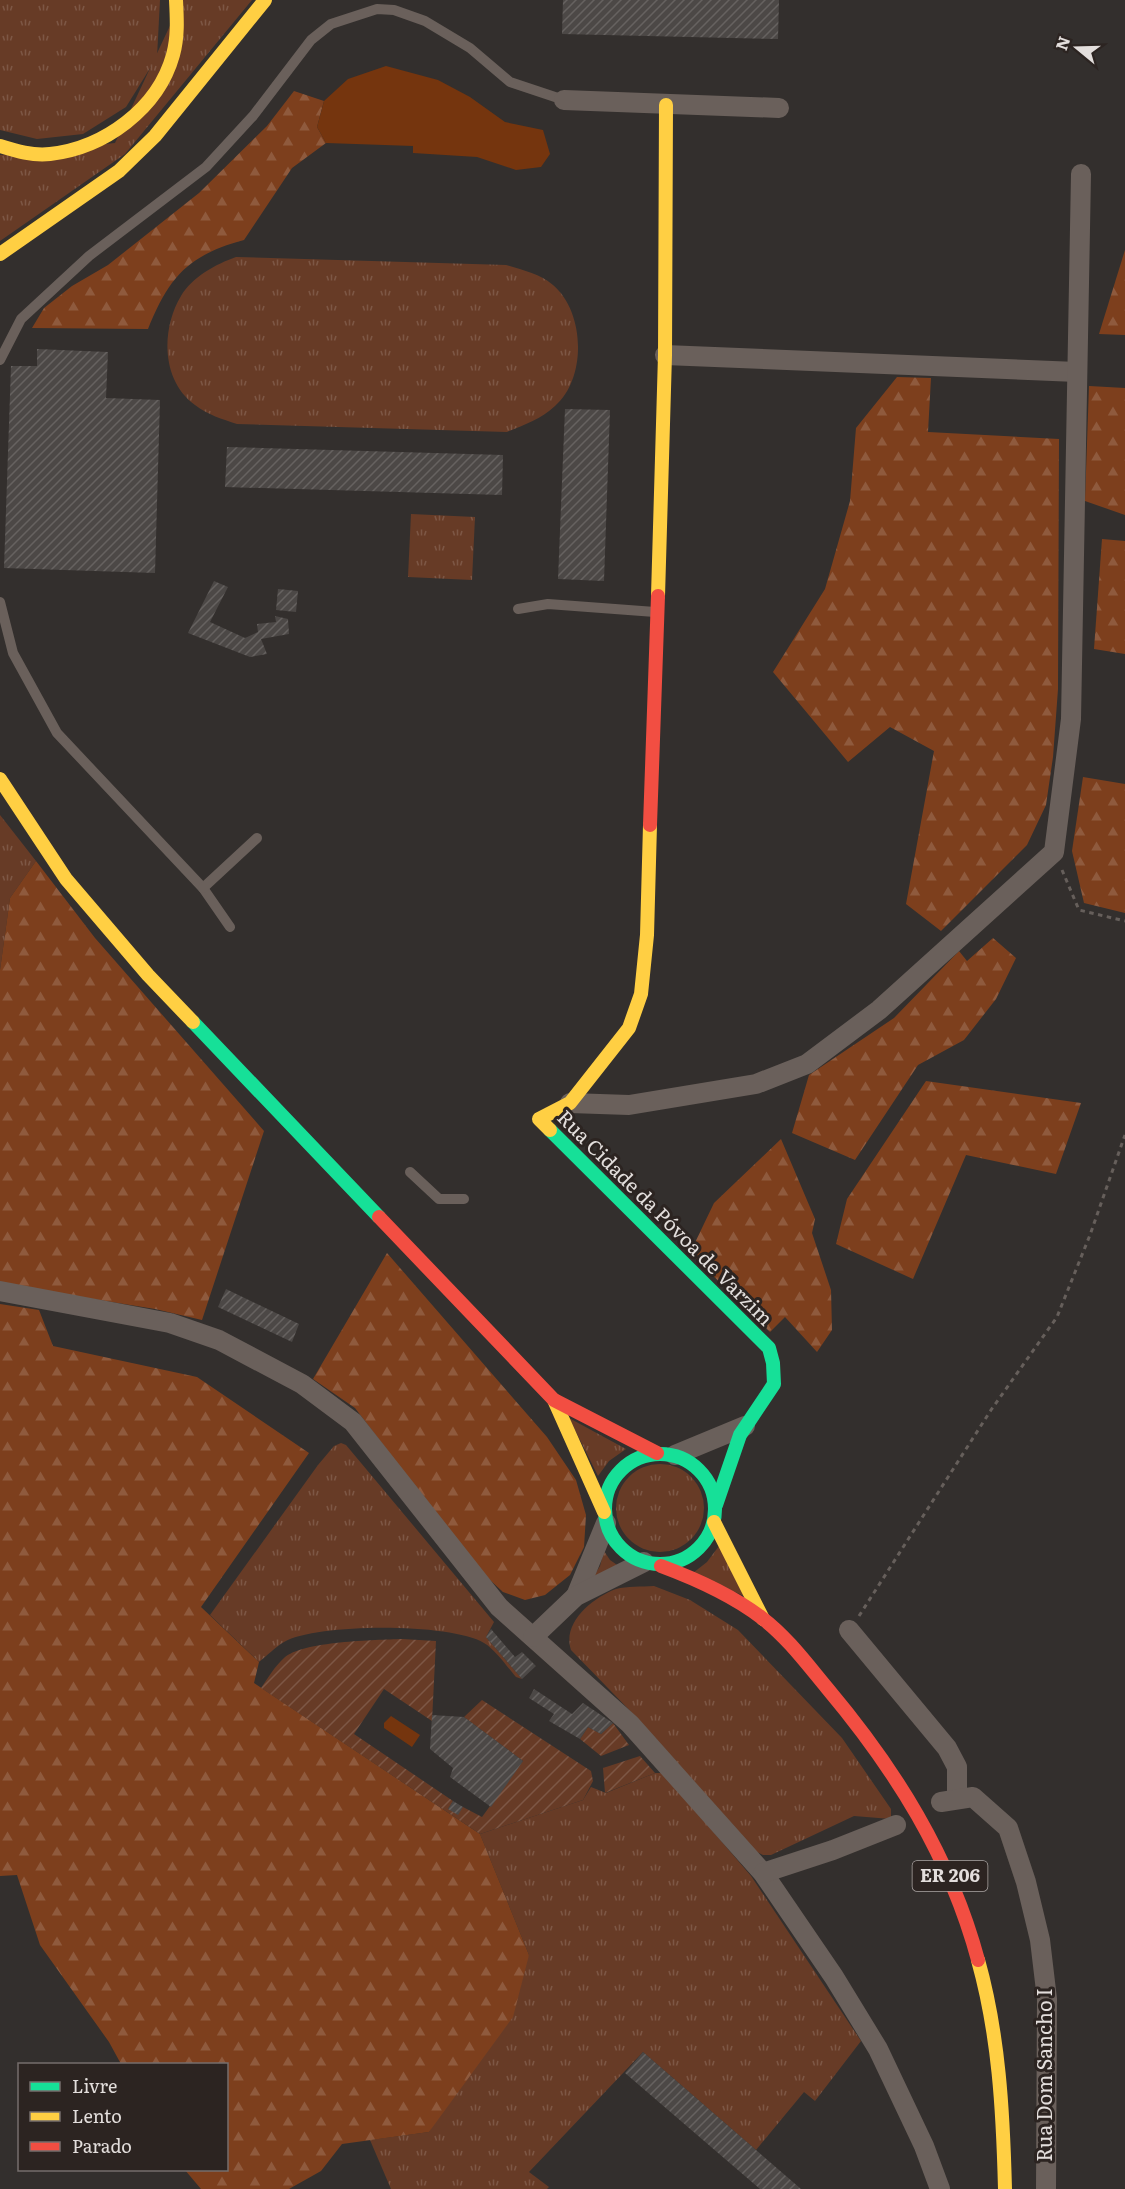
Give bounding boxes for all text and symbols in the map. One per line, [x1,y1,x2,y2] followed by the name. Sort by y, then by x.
[1047,18,1107,78] north arrow
[1048,33,1075,53] text: N
[552,1102,781,1331] street label: Rua Cidade da Póvoa de Varzim
[912,1861,988,1891] road number: ER 206
[1028,1988,1058,2162] street label: Rua Dom Sancho I
[18,2063,228,2171] legend
[72,2072,117,2099] text: Livre
[72,2102,122,2129] text: Lento
[72,2132,132,2159] text: Parado

